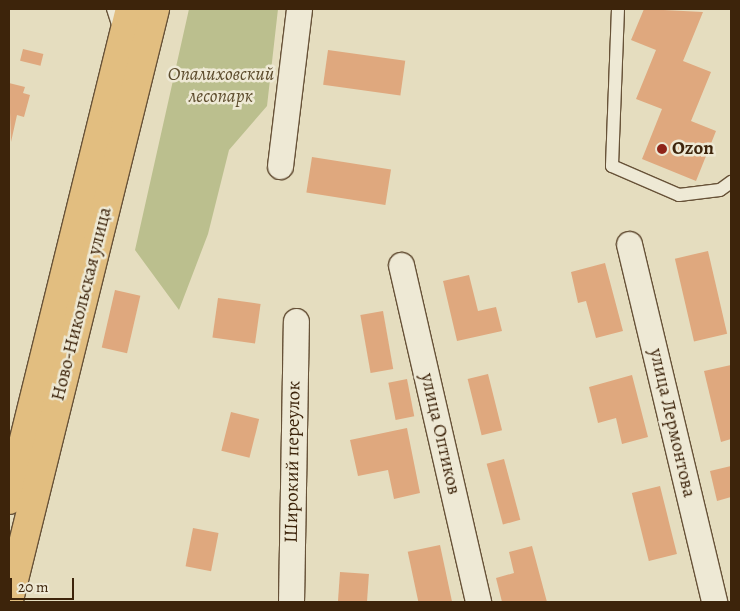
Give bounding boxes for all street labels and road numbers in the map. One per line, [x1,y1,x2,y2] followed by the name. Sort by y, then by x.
[47,205,117,403] street label: Ново-Никольская улица
[644,346,700,500] street label: улица Лермонтова
[415,371,465,497] street label: улица Оптиков
[280,381,306,543] street label: Широкий переулок

